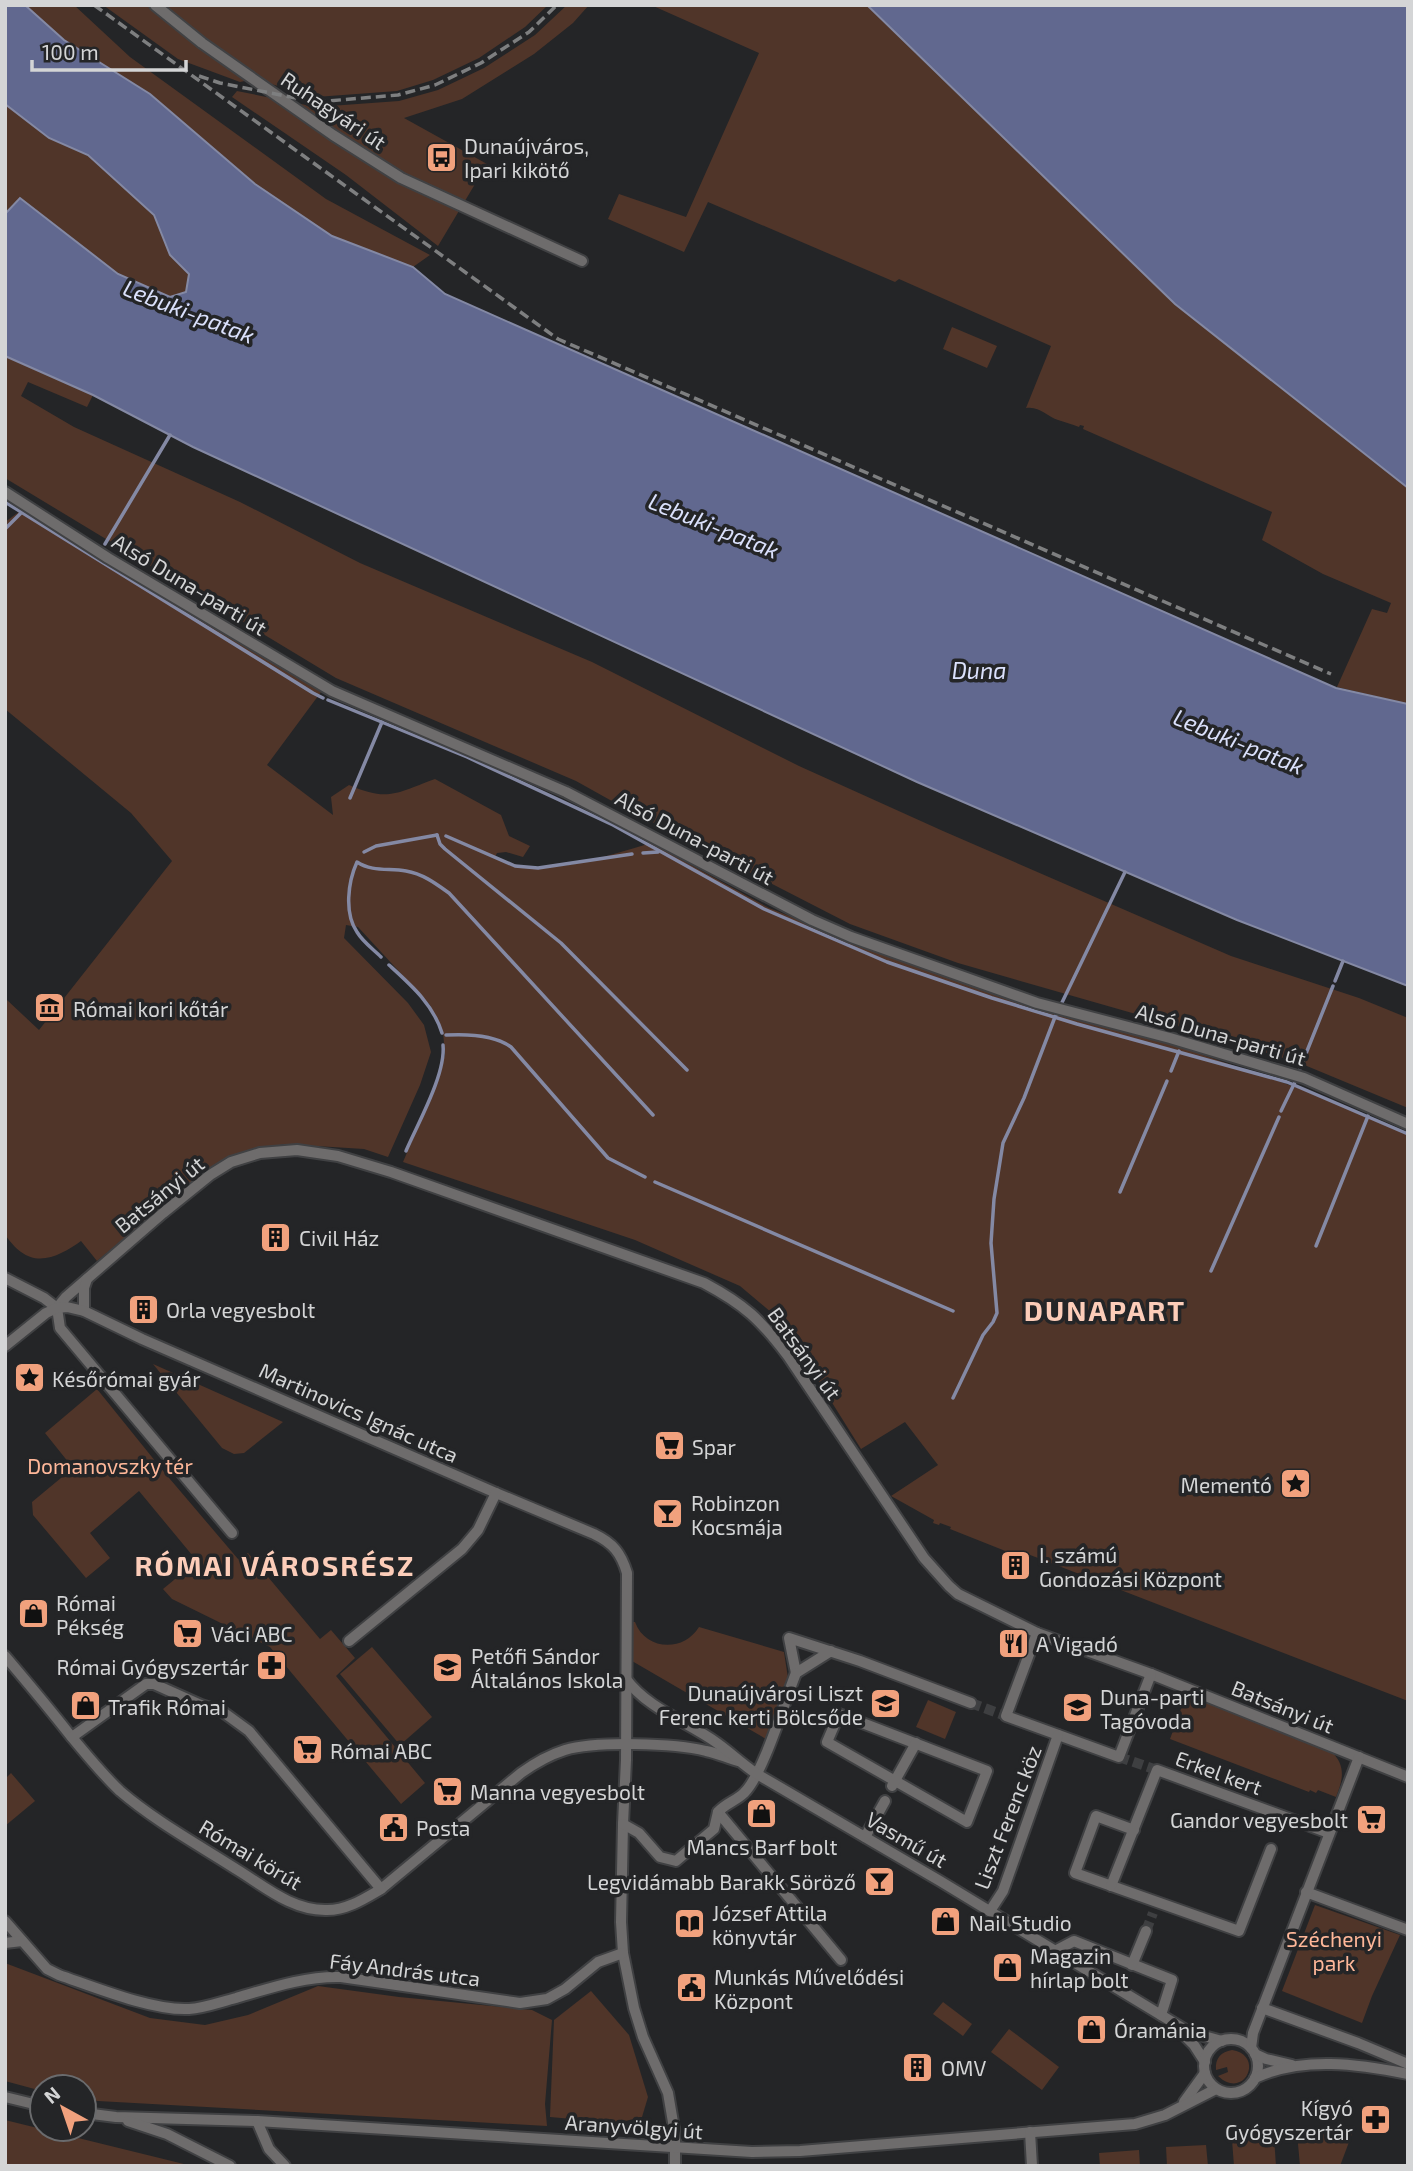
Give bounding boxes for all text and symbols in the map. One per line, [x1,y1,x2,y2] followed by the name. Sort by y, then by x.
[32,28,186,72] scale bar
[42,39,99,64] text: 100 m
[277,66,391,154] street label: Ruhagyári út
[464,133,589,182] place label: Dunaújváros, Ipari kikötő
[424,140,458,174] bus stop icon: Dunaújváros, Ipari kikötő
[119,273,259,349] water label: Lebuki-patak
[645,486,783,564] water label: Lebuki-patak
[108,528,272,640] street label: Alsó Duna-parti út
[952,656,1006,684] water label: Duna
[1170,702,1308,780] water label: Lebuki-patak
[612,785,778,889] street label: Alsó Duna-parti út
[33,991,67,1025] museum icon: Római kori kőtár
[73,996,229,1021] place label: Római kori kőtár
[1133,998,1309,1070] street label: Alsó Duna-parti út
[109,1150,209,1238] street label: Batsányi út
[259,1220,293,1254] building icon: Civil Ház
[299,1225,379,1250] place label: Civil Ház
[126,1292,160,1326] building icon: Orla vegyesbolt
[1024,1293,1186,1327] district label: DUNAPART
[166,1297,315,1322] place label: Orla vegyesbolt
[763,1302,847,1404] street label: Batsányi út
[256,1357,462,1467] street label: Martinovics Ignác utca
[12,1361,46,1395] place icon: Későrómai gyár
[52,1366,201,1391] place label: Későrómai gyár
[652,1429,686,1463] supermarket icon: Spar
[692,1434,736,1459] place label: Spar
[27,1453,193,1478] park label: Domanovszky tér
[1278,1467,1312,1501] place icon: Mementó
[1181,1472,1272,1497] place label: Mementó
[691,1490,783,1540] place label: Robinzon Kocsmája
[651,1497,685,1531] bar icon: Robinzon Kocsmája
[1039,1542,1222,1591] place label: I. számú Gondozási Központ
[135,1548,415,1582] district label: RÓMAI VÁROSRÉSZ
[999,1549,1033,1583] building icon: I. számú Gondozási Központ
[56,1590,124,1639] place label: Római Pékség
[16,1597,50,1631] shop icon: Római Pékség
[171,1616,205,1650] supermarket icon: Váci ABC
[211,1621,292,1646] place label: Váci ABC
[996,1626,1030,1660] restaurant icon: A Vigadó
[1036,1631,1118,1656] place label: A Vigadó
[471,1643,623,1692] place label: Petőfi Sándor Általános Iskola
[255,1649,289,1683] pharmacy icon: Római Gyógyszertár
[431,1650,465,1684] school or university icon: Petőfi Sándor Általános Iskola
[56,1654,250,1679] place label: Római Gyógyszertár
[1228,1674,1338,1738] street label: Batsányi út
[659,1680,863,1729] place label: Dunaújvárosi Liszt Ferenc kerti Bölcsőde
[1100,1684,1204,1733] place label: Duna-parti Tagóvoda
[869,1687,903,1721] school or university icon: Dunaújvárosi Liszt Ferenc kerti Bölcsőde
[68,1689,102,1723] shop icon: Trafik Római
[1060,1691,1094,1725] school or university icon: Duna-parti Tagóvoda
[108,1694,226,1719] place label: Trafik Római
[290,1733,324,1767] supermarket icon: Római ABC
[330,1738,432,1763] place label: Római ABC
[968,1742,1046,1892] street label: Liszt Ferenc köz
[1172,1745,1266,1799] street label: Erkel kert
[430,1774,464,1808] supermarket icon: Manna vegyesbolt
[470,1779,645,1804] place label: Manna vegyesbolt
[745,1797,779,1831] shop icon: Mancs Barf bolt
[1354,1802,1388,1836] supermarket icon: Gandor vegyesbolt
[862,1806,952,1872] street label: Vasmű út
[1170,1807,1348,1832] place label: Gandor vegyesbolt
[376,1810,410,1844] public building icon: Posta
[195,1814,307,1894] street label: Római körút
[416,1815,470,1840] place label: Posta
[687,1834,838,1859] place label: Mancs Barf bolt
[862,1864,896,1898] bar icon: Legvidámabb Barakk Söröző
[587,1869,856,1894] place label: Legvidámabb Barakk Söröző
[712,1900,827,1949] place label: József Attila könyvtár
[929,1905,963,1939] shop icon: Nail Studio
[672,1907,706,1941] library icon: József Attila könyvtár
[969,1910,1072,1935] place label: Nail Studio
[1286,1926,1382,1975] park label: Széchenyi park
[1030,1943,1128,1992] place label: Magazin hírlap bolt
[328,1947,482,1991] street label: Fáy András utca
[990,1950,1024,1984] shop icon: Magazin hírlap bolt
[714,1964,904,2013] place label: Munkás Művelődési Központ
[674,1971,708,2005] public building icon: Munkás Művelődési Központ
[1074,2012,1108,2046] shop icon: Óramánia
[1114,2017,1207,2042] place label: Óramánia
[901,2050,935,2084] building icon: OMV
[941,2055,986,2080] place label: OMV
[28,2073,98,2143] north arrow
[39,2081,64,2108] text: N
[1225,2095,1354,2144] place label: Kígyó Gyógyszertár
[1359,2102,1393,2136] pharmacy icon: Kígyó Gyógyszertár
[564,2109,704,2143] street label: Aranyvölgyi út

